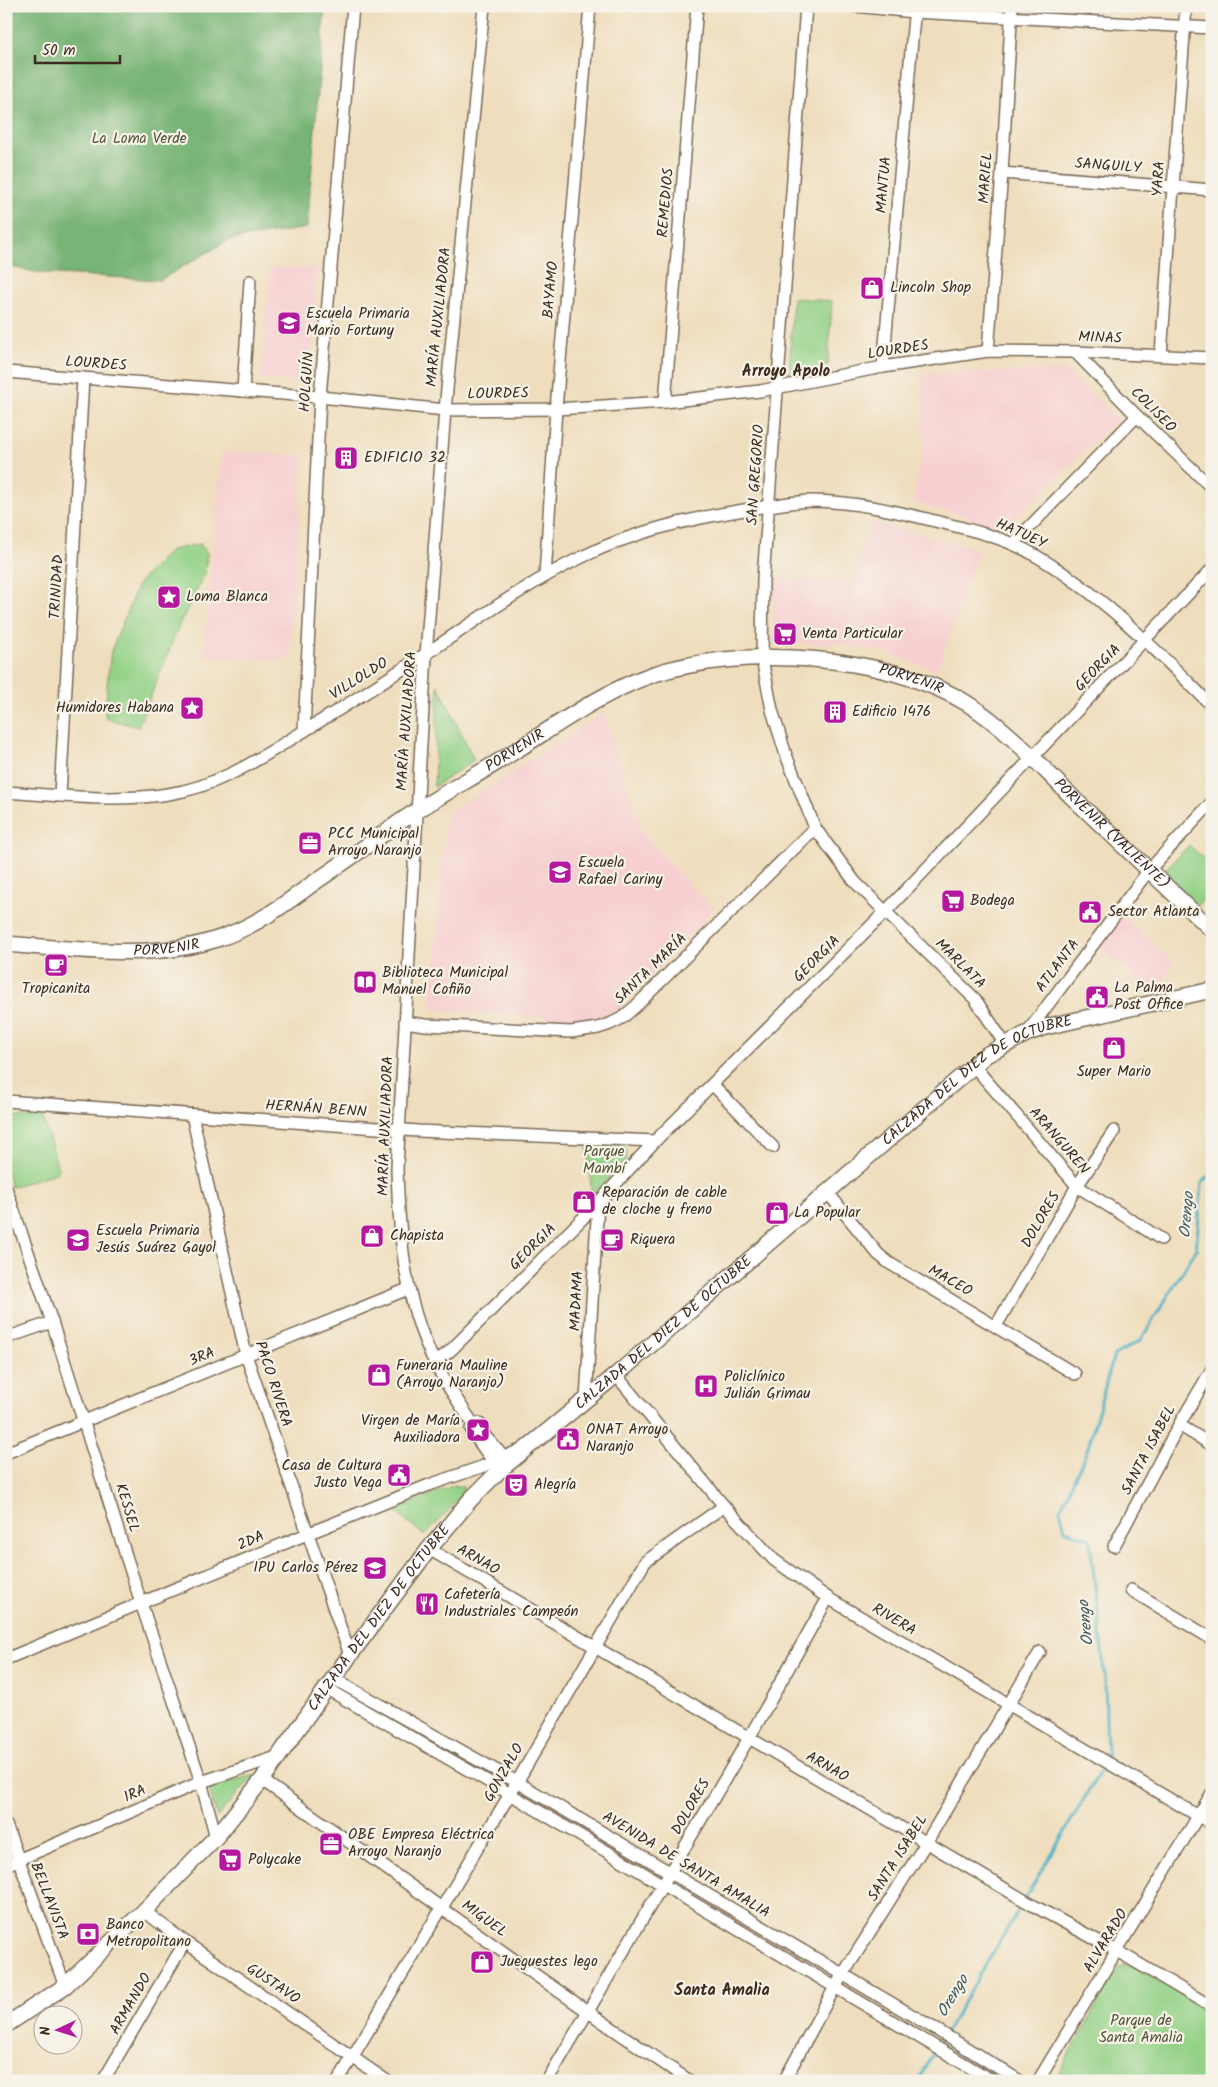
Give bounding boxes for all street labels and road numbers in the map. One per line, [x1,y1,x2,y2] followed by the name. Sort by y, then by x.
[972,152,1000,204] street label: MARIEL
[1074,152,1144,180] street label: SANGUILY
[870,155,898,215] street label: MANTUA
[1146,160,1172,198] street label: YARA
[651,167,681,239] street label: REMEDIOS
[420,246,458,388] street label: MARÍA AUXILIADORA
[537,260,565,320] street label: BAYAMO
[1078,325,1122,351] street label: MINAS
[866,333,930,367] street label: LOURDES
[64,350,128,378] street label: LOURDES
[293,351,321,413] street label: HOLGUÍN
[467,381,529,407] street label: LOURDES
[1124,381,1182,439] street label: COLISEO
[741,424,771,526] street label: SAN GREGORIO
[992,512,1052,556] street label: HATUEY
[43,554,71,620] street label: TRINIDAD
[1069,638,1127,698] street label: GEORGIA
[390,650,424,792] street label: MARÍA AUXILIADORA
[325,652,393,706] street label: VILLOLDO
[877,658,947,701] street label: PORVENIR
[481,723,550,779] street label: PORVENIR
[1048,773,1175,895] street label: PORVENIR (VALIENTE)
[609,928,693,1010] street label: SANTA MARÍA
[788,930,846,988] street label: GEORGIA
[133,932,202,964] street label: PORVENIR
[929,933,991,995] street label: MARLATA
[1030,934,1086,998] street label: ATLANTA
[876,1009,1076,1152] street label: CALZADA DEL DIEZ DE OCTUBRE
[372,1055,400,1197] street label: MARÍA AUXILIADORA
[264,1093,368,1125] street label: HERNÁN BENN
[1023,1102,1095,1180] street label: ARANGUREN
[1015,1187,1067,1253] street label: DOLORES
[504,1218,562,1276] street label: GEORGIA
[570,1249,759,1416] street label: CALZADA DEL DIEZ DE OCTUBRE
[923,1259,977,1303] street label: MACEO
[563,1270,591,1332] street label: MADAMA
[248,1338,298,1430] street label: PACO RIVERA
[185,1341,219,1373] street label: 3RA
[1115,1401,1183,1499] street label: SANTA ISABEL
[108,1480,146,1536] street label: KESSEL
[302,1518,457,1717] street label: CALZADA DEL DIEZ DE OCTUBRE
[234,1525,268,1557] street label: 2DA
[452,1538,504,1582] street label: ARNAO
[867,1597,921,1643] street label: RIVERA
[478,1739,530,1807] street label: GONZALO
[801,1745,853,1789] street label: ARNAO
[665,1774,717,1840] street label: DOLORES
[120,1779,150,1809] street label: 1RA
[597,1805,775,1925] street label: AVENIDA DE SANTA AMALIA
[862,1810,934,1906] street label: SANTA ISABEL
[23,1859,75,1943] street label: BELLAVISTA
[456,1894,512,1944] street label: MIGUEL
[1077,1904,1135,1978] street label: ALVARADO
[241,1957,305,2011] street label: GUSTAVO
[104,1969,158,2039] street label: ARMANDO

